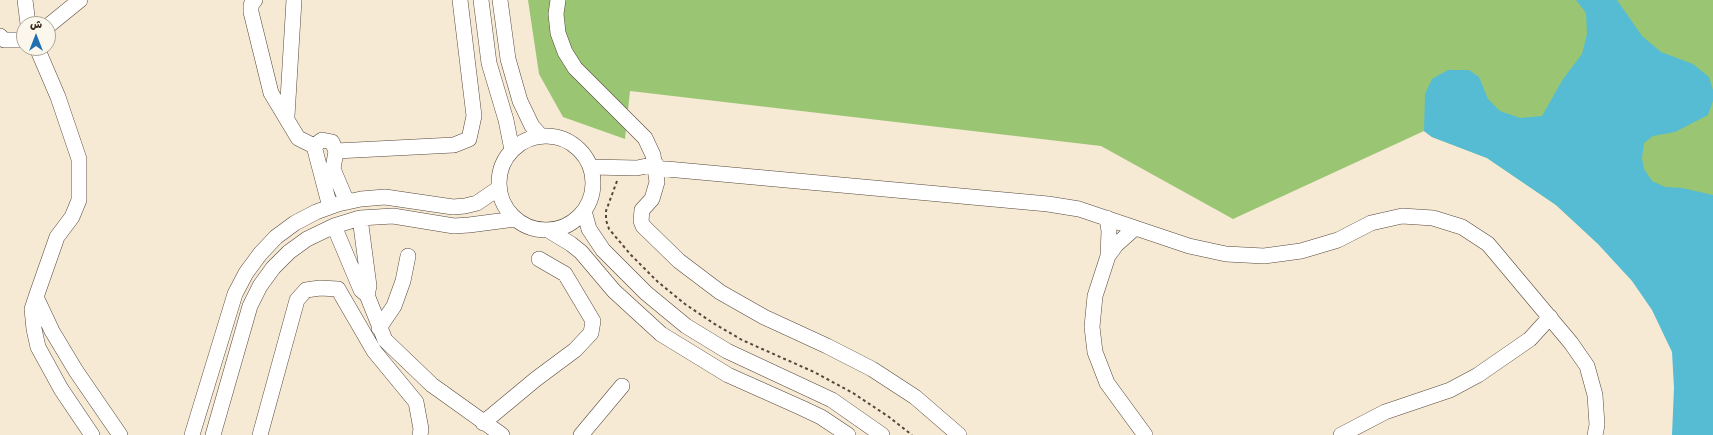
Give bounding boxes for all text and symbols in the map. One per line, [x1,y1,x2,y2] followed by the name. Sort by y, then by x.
[16,16,56,56] north arrow
[30,17,42,32] text: ش

